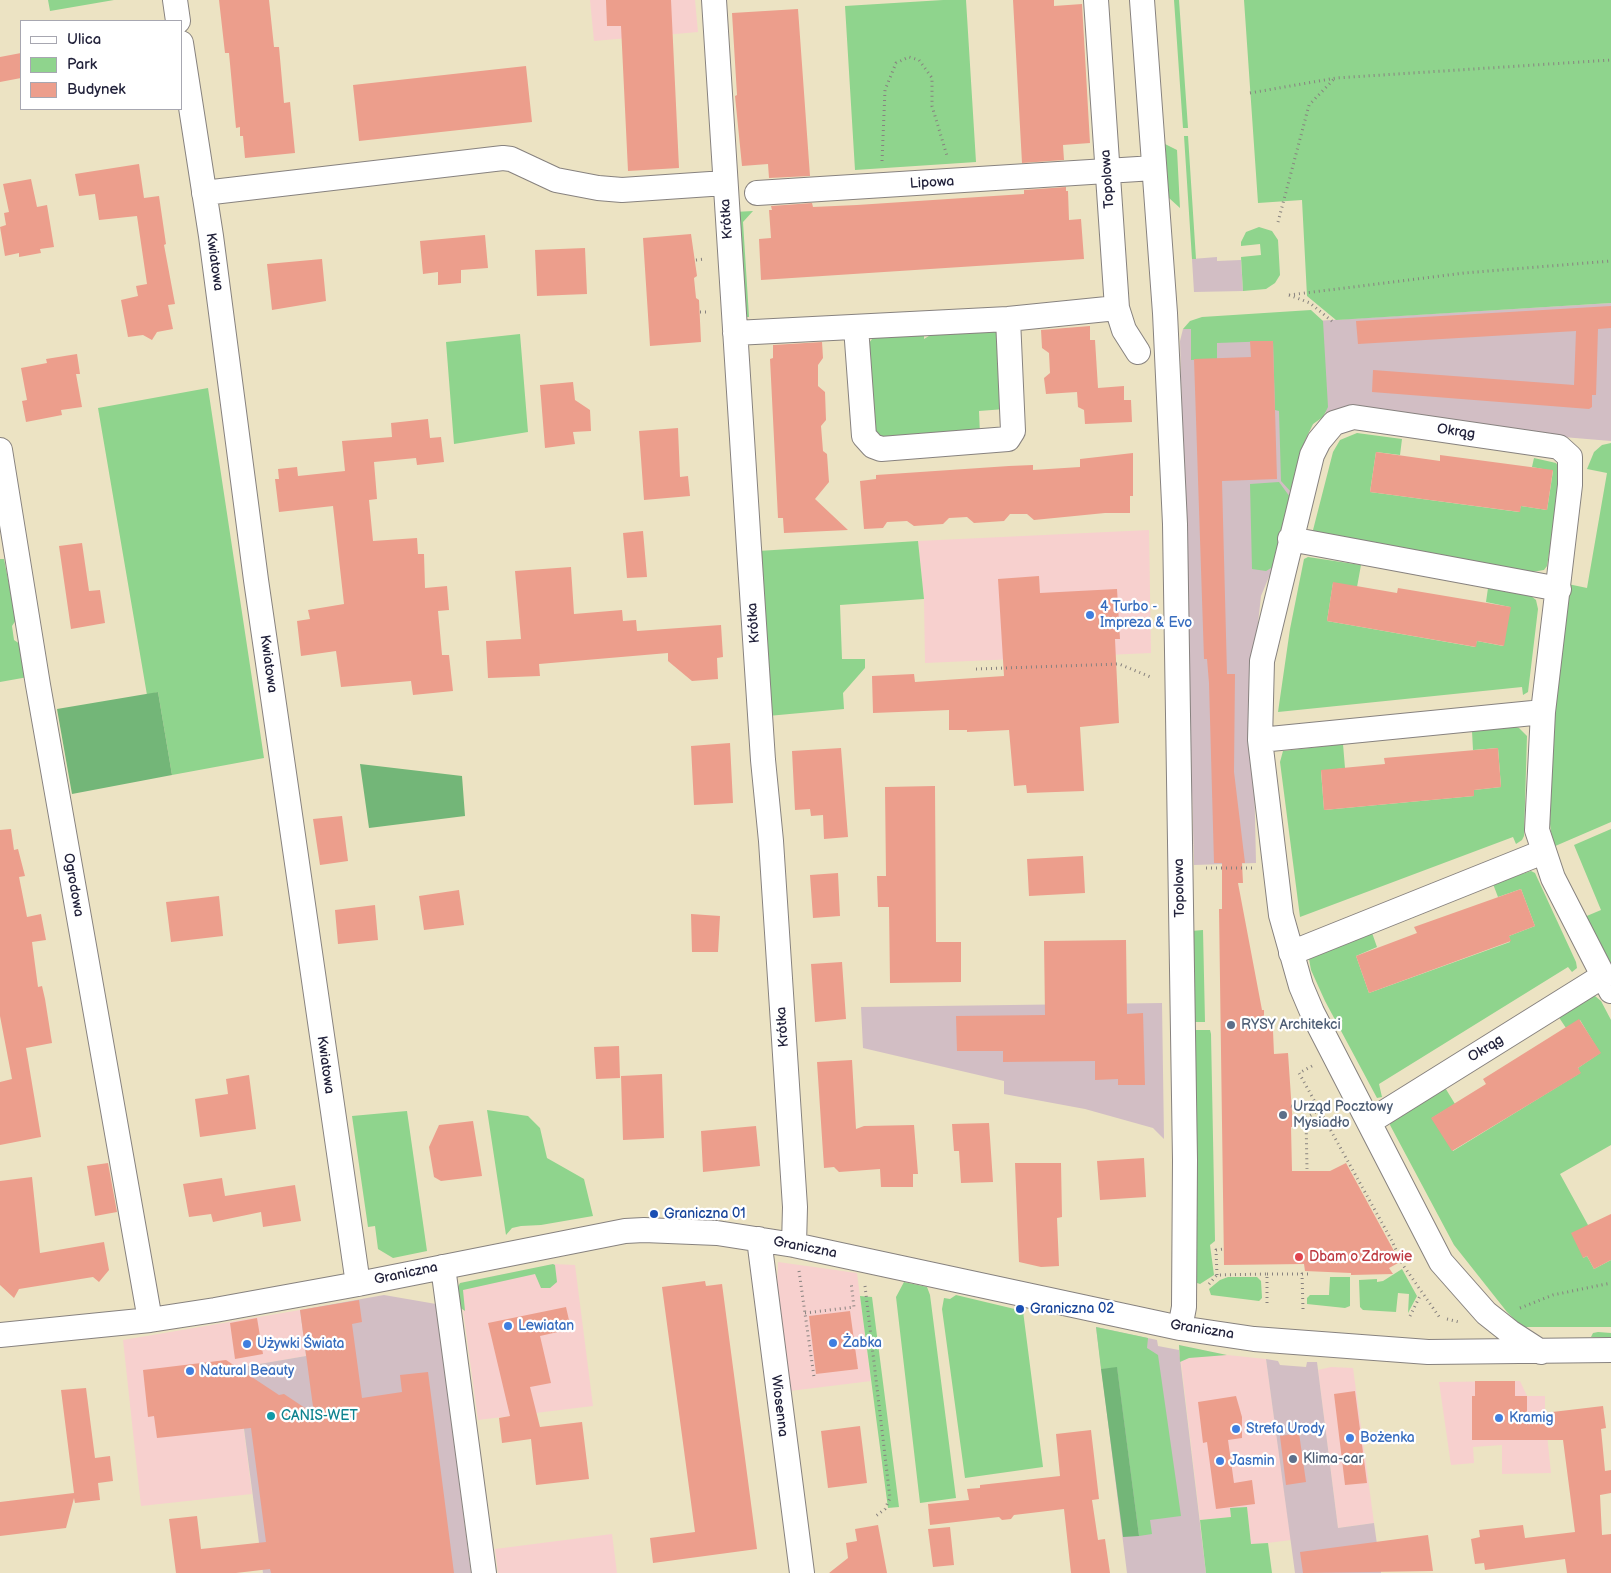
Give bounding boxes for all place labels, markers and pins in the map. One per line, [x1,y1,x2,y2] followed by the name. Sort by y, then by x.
[1100,599,1192,632] place label: 4 Turbo - Impreza & Evo
[1084,609,1096,621] marker: 4 Turbo - Impreza & Evo
[1241,1017,1341,1033] place label: RYSY Architekci
[1225,1019,1237,1031] marker: RYSY Architekci
[1293,1099,1393,1132] place label: Urząd Pocztowy Mysiadło
[1277,1109,1289,1121] marker: Urząd Pocztowy Mysiadło
[664,1206,746,1222] place label: Graniczna 01
[648,1208,660,1220] marker: Graniczna 01
[1309,1249,1412,1265] place label: Dbam o Zdrowie
[1293,1251,1305,1263] marker: Dbam o Zdrowie
[1030,1301,1115,1317] place label: Graniczna 02
[1014,1303,1026,1315] marker: Graniczna 02
[518,1318,574,1334] place label: Lewiatan
[502,1320,514,1332] marker: Lewiatan
[843,1335,882,1351] place label: Żabka
[257,1336,344,1352] place label: Używki Świata
[827,1337,839,1349] marker: Żabka
[241,1338,253,1350] marker: Używki Świata
[200,1363,294,1379] place label: Natural Beauty
[184,1365,196,1377] marker: Natural Beauty
[281,1408,358,1424] place label: CANIS-WET
[265,1410,277,1422] marker: CANIS-WET
[1509,1410,1554,1426] place label: Kramig
[1493,1412,1505,1424] marker: Kramig
[1246,1421,1325,1437] place label: Strefa Urody
[1230,1423,1242,1435] marker: Strefa Urody
[1360,1430,1415,1446] place label: Bożenka
[1344,1432,1356,1444] marker: Bożenka
[1303,1451,1363,1467] place label: Klima-car
[1230,1453,1275,1469] place label: Jasmin
[1287,1453,1299,1465] marker: Klima-car
[1214,1455,1226,1467] marker: Jasmin

